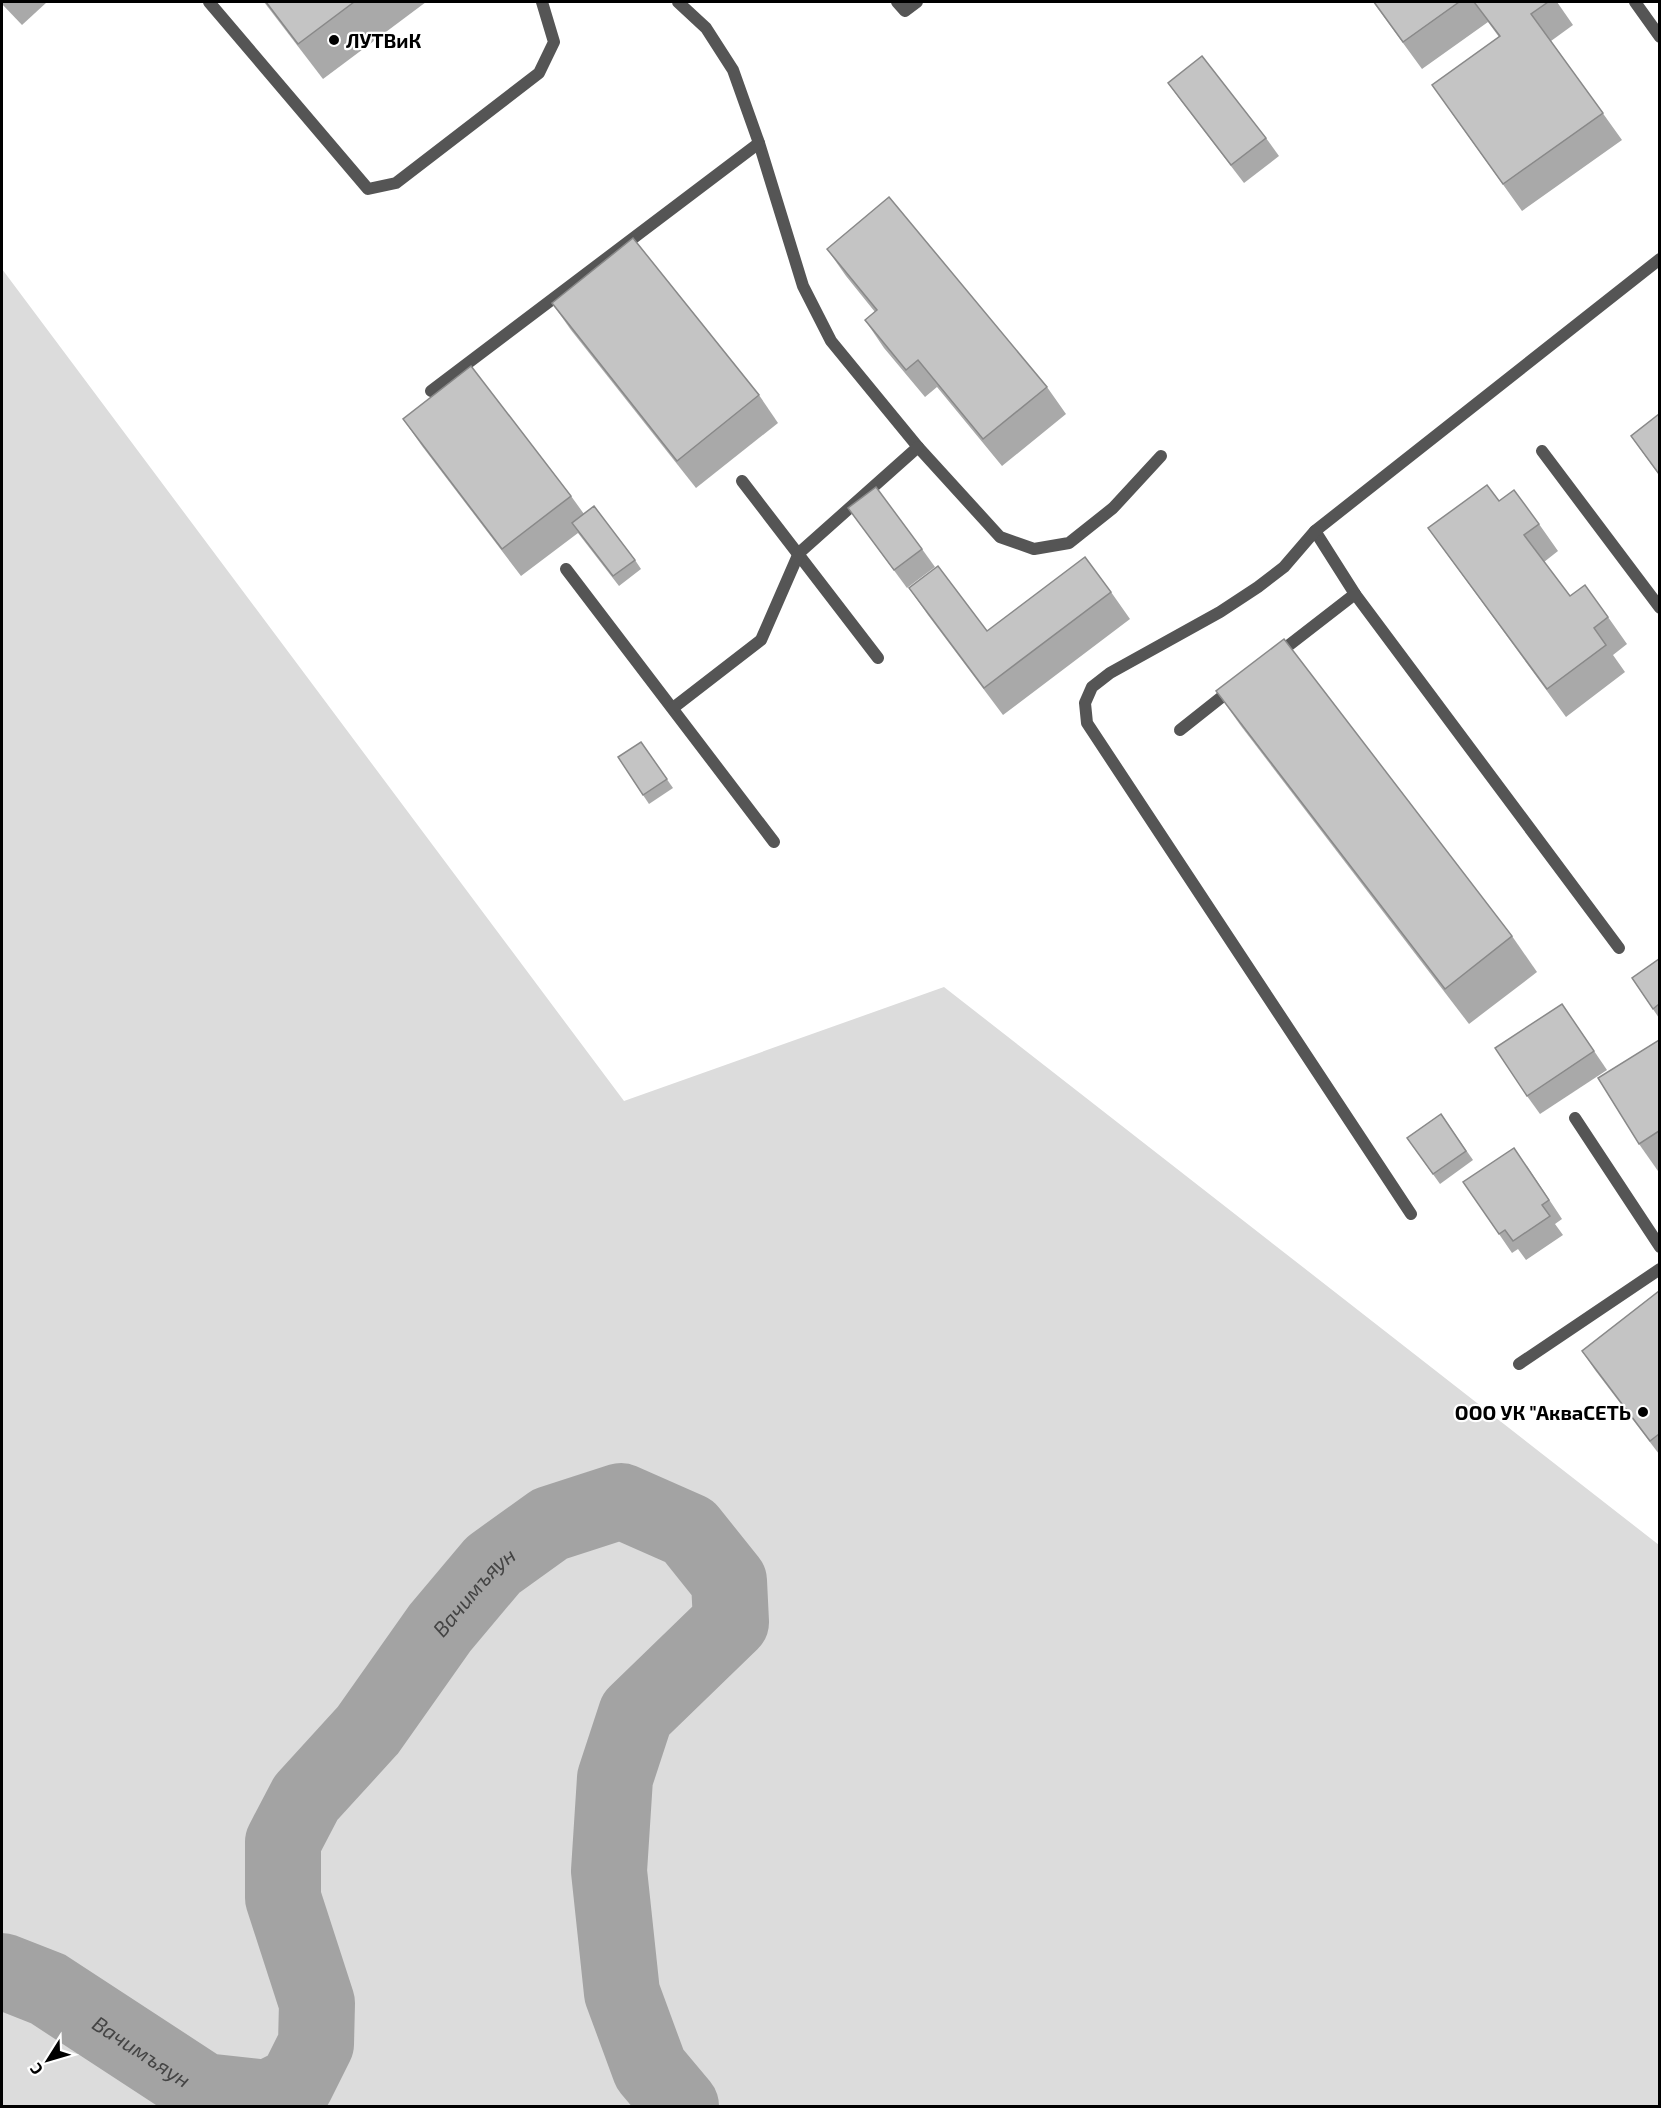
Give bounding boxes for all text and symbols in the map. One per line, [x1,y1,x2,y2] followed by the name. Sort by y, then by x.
[346,28,422,52] place label: ЛУТВиК
[327,33,341,47] marker: ЛУТВиК
[1455,1400,1631,1424] place label: ООО УК "АкваСЕТЬ
[1636,1405,1650,1419] marker: ООО УК "АкваСЕТЬ
[427,1541,519,1641] water label: Вачимъяун
[89,2010,196,2092] water label: Вачимъяун
[18,2030,78,2090] north arrow
[25,2060,46,2079] text: С

